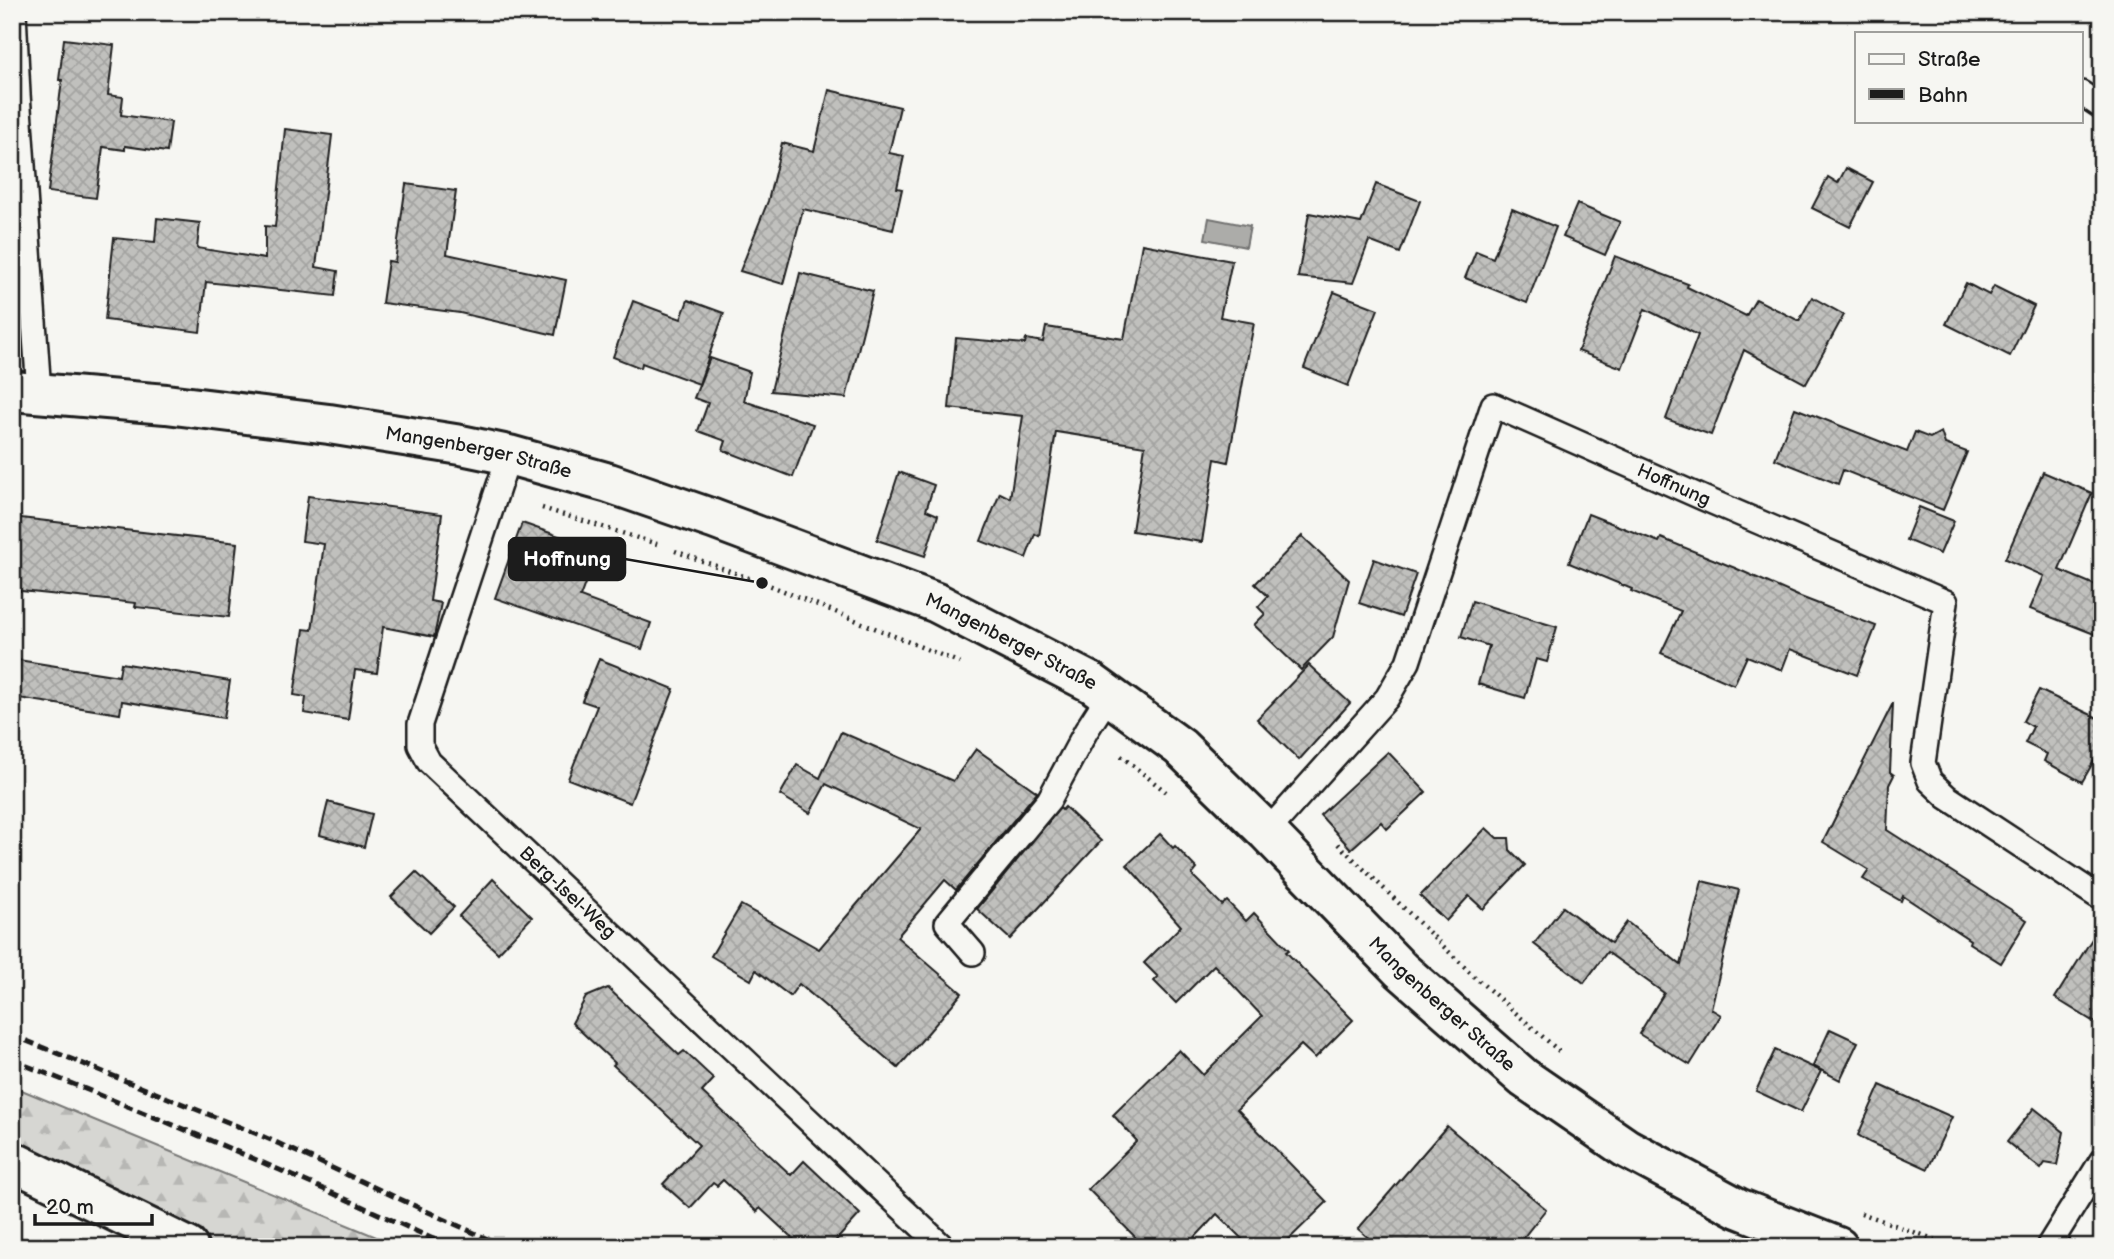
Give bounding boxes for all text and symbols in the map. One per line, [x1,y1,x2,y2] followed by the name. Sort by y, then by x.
[1855,32,2082,122] legend
[1918,47,1980,72] text: Straße
[1918,83,1968,108] text: Bahn
[384,422,574,483] street label: Mangenberger Straße
[1634,459,1714,511] street label: Hoffnung
[509,538,625,580] callout: Hoffnung
[523,547,611,572] text: Hoffnung
[922,588,1101,695] street label: Mangenberger Straße
[514,842,621,944] street label: Berg-Isel-Weg
[1364,932,1520,1076] street label: Mangenberger Straße
[35,1182,152,1226] scale bar
[46,1195,94,1220] text: 20 m

